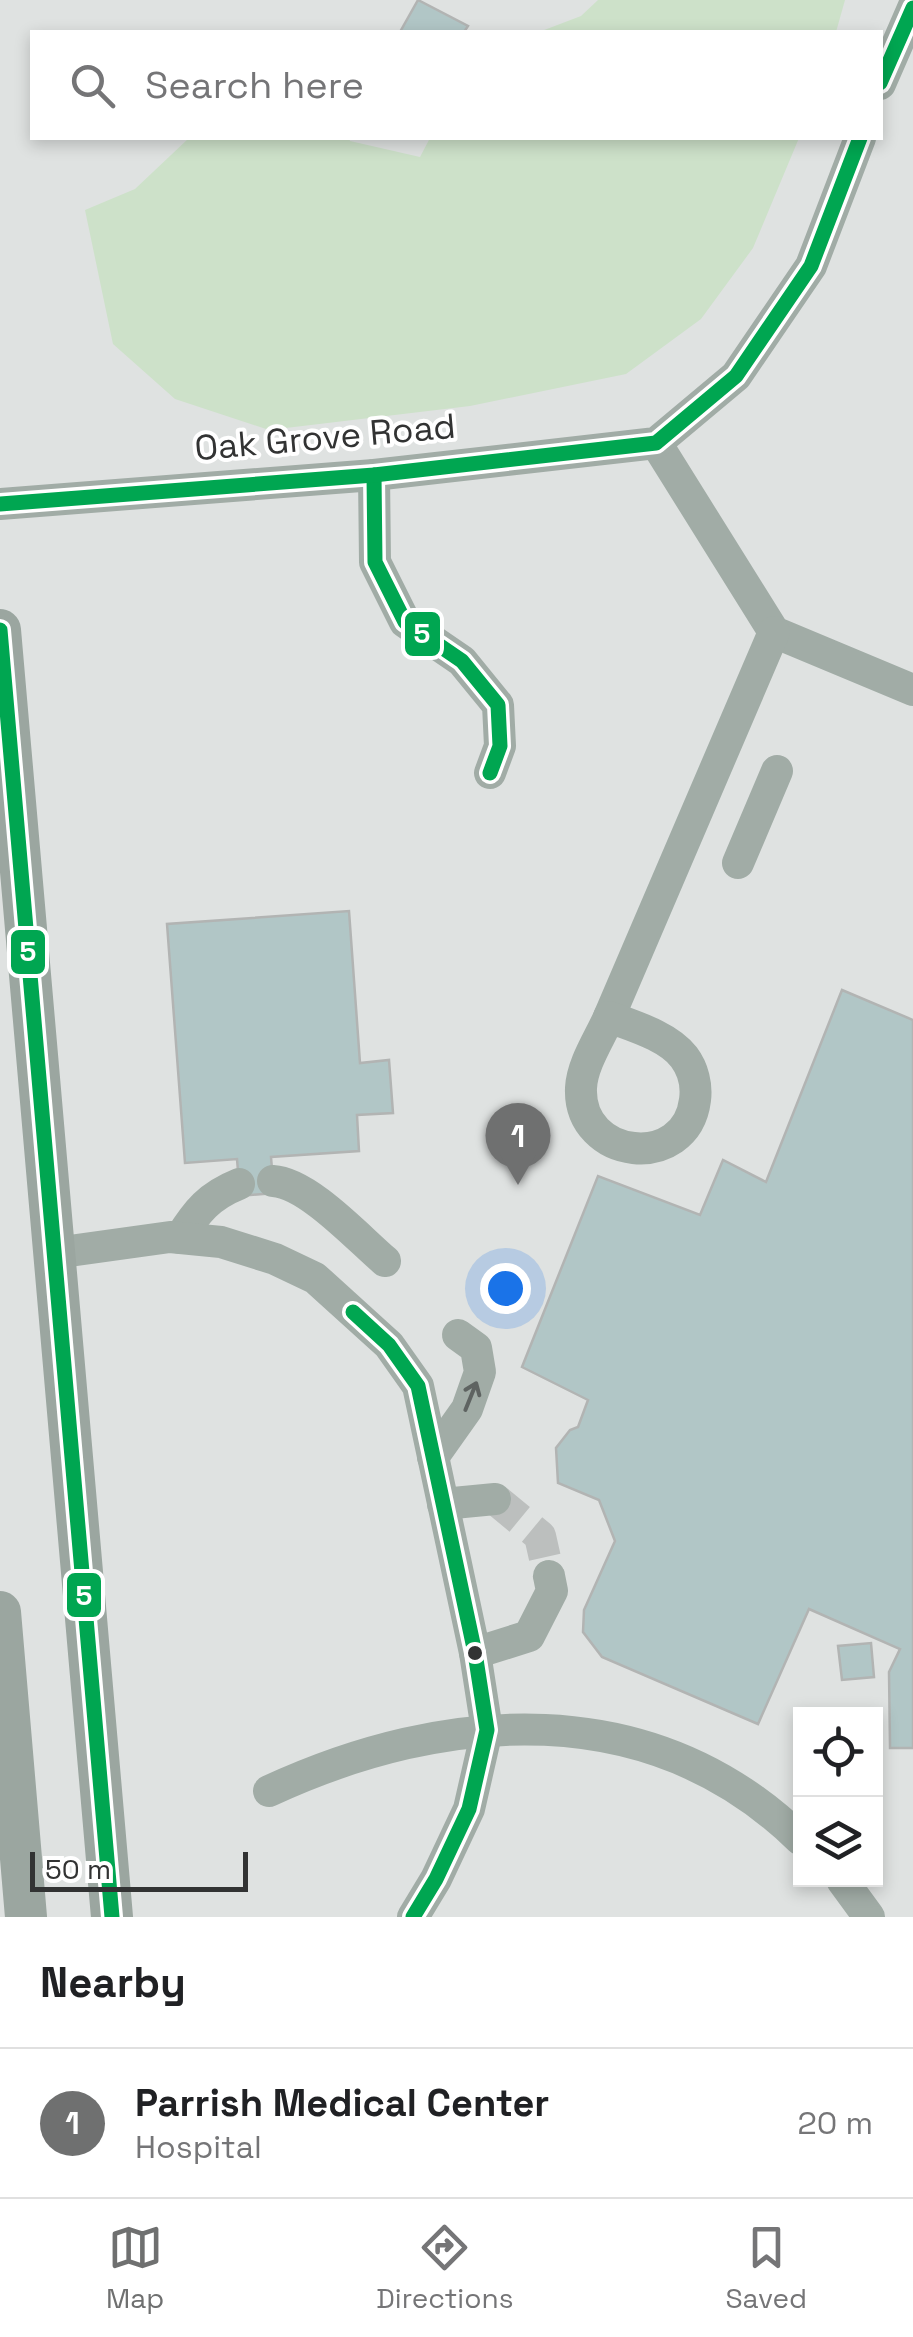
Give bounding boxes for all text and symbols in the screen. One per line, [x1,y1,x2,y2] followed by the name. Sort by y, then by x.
[30,30,883,140] search box
[65,58,120,113] icon: search
[145,61,364,109] text: Search here
[193,404,457,470] street label: Oak Grove Road
[403,610,442,658] line badge: 5
[414,615,430,651] text: 5
[9,928,47,976] line badge: 5
[20,933,36,969] text: 5
[486,1102,550,1185] pin: 1
[480,1263,531,1314] your location
[463,1381,481,1412] one-way arrow
[65,1571,103,1619] line badge: 5
[76,1577,92,1613] text: 5
[465,1643,485,1663] unlabelled marker
[793,1707,883,1887] map controls
[793,1707,883,1797] button: locate
[793,1797,883,1887] button: layers
[30,1847,248,1892] scale bar
[45,1851,111,1887] text: 50 m
[40,1956,186,2009] text: Nearby
[135,2079,549,2127] text: Parrish Medical Center
[65,2103,80,2143] text: 1
[797,2103,873,2143] text: 20 m
[135,2127,262,2167] text: Hospital
[106,2220,164,2316] tab: Map
[376,2220,513,2316] tab: Directions
[725,2220,807,2316] tab: Saved

